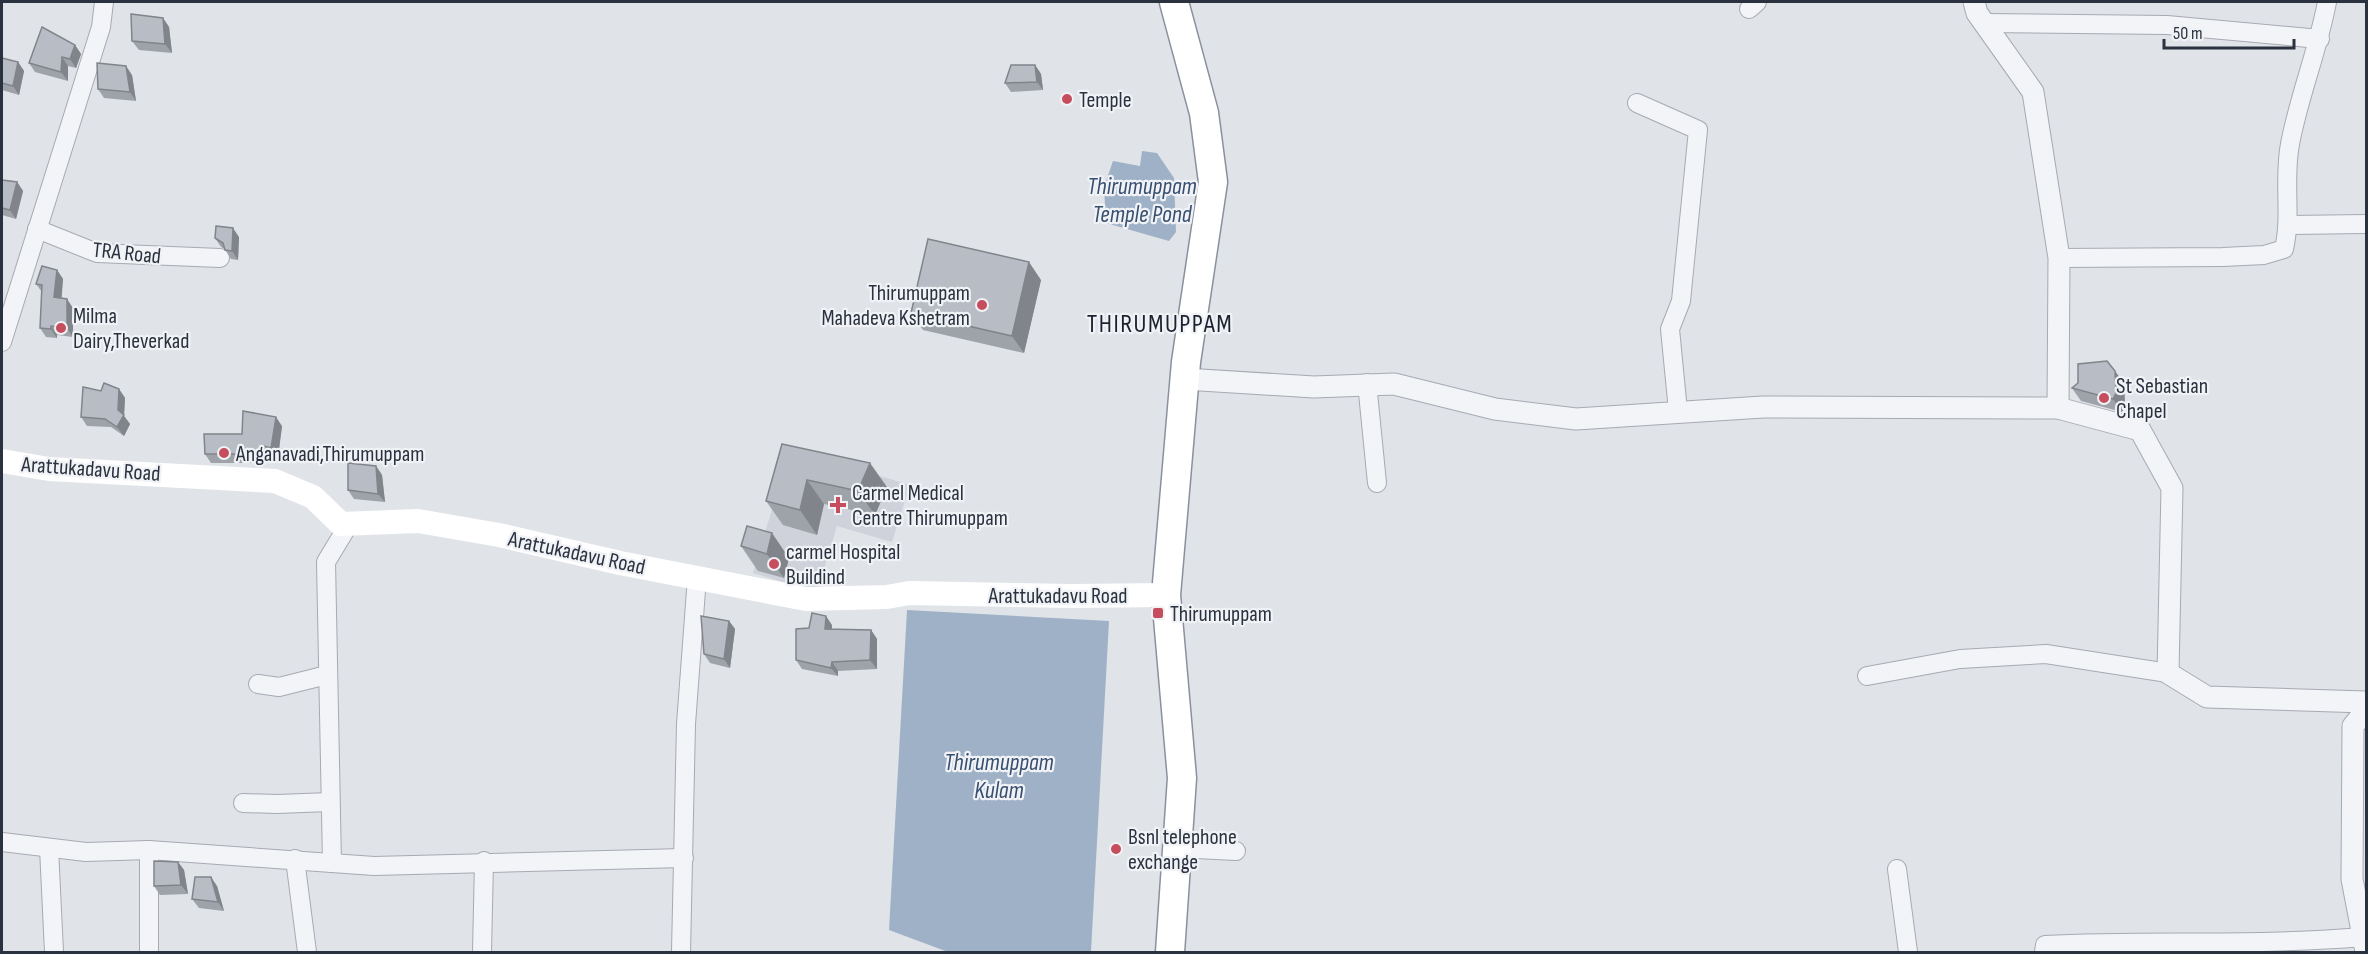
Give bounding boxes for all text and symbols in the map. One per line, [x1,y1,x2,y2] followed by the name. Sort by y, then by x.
[2164,12,2294,50] scale bar
[2173,23,2203,44] text: 50 m
[1079,87,1132,114] place label: Temple
[1060,92,1074,106] marker: Temple
[1087,172,1197,229] water label: Thirumuppam Temple Pond
[91,236,162,270] street label: TRA Road
[821,280,970,332] place label: Thirumuppam Mahadeva Kshetram
[975,298,989,312] marker: Thirumuppam Mahadeva Kshetram
[73,303,189,355] place label: Milma Dairy,Theverkad
[1087,309,1233,340] district label: THIRUMUPPAM
[54,321,68,335] marker: Milma Dairy,Theverkad
[2116,373,2208,425] place label: St Sebastian Chapel
[2097,391,2111,405] marker: St Sebastian Chapel
[235,441,424,468] place label: Anganavadi,Thirumuppam
[217,446,231,460] marker: Anganavadi,Thirumuppam
[20,451,161,488] street label: Arattukadavu Road
[852,480,1008,532] place label: Carmel Medical Centre Thirumuppam
[829,496,847,514] marker: Carmel Medical Centre Thirumuppam
[505,526,648,581] street label: Arattukadavu Road
[786,539,900,591] place label: carmel Hospital Buildind
[767,557,781,571] marker: carmel Hospital Buildind
[987,583,1128,610] street label: Arattukadavu Road
[1170,601,1272,628] place label: Thirumuppam
[1151,606,1165,620] marker: Thirumuppam
[944,748,1054,805] water label: Thirumuppam Kulam
[1128,824,1237,876] place label: Bsnl telephone exchange
[1109,842,1123,856] marker: Bsnl telephone exchange

